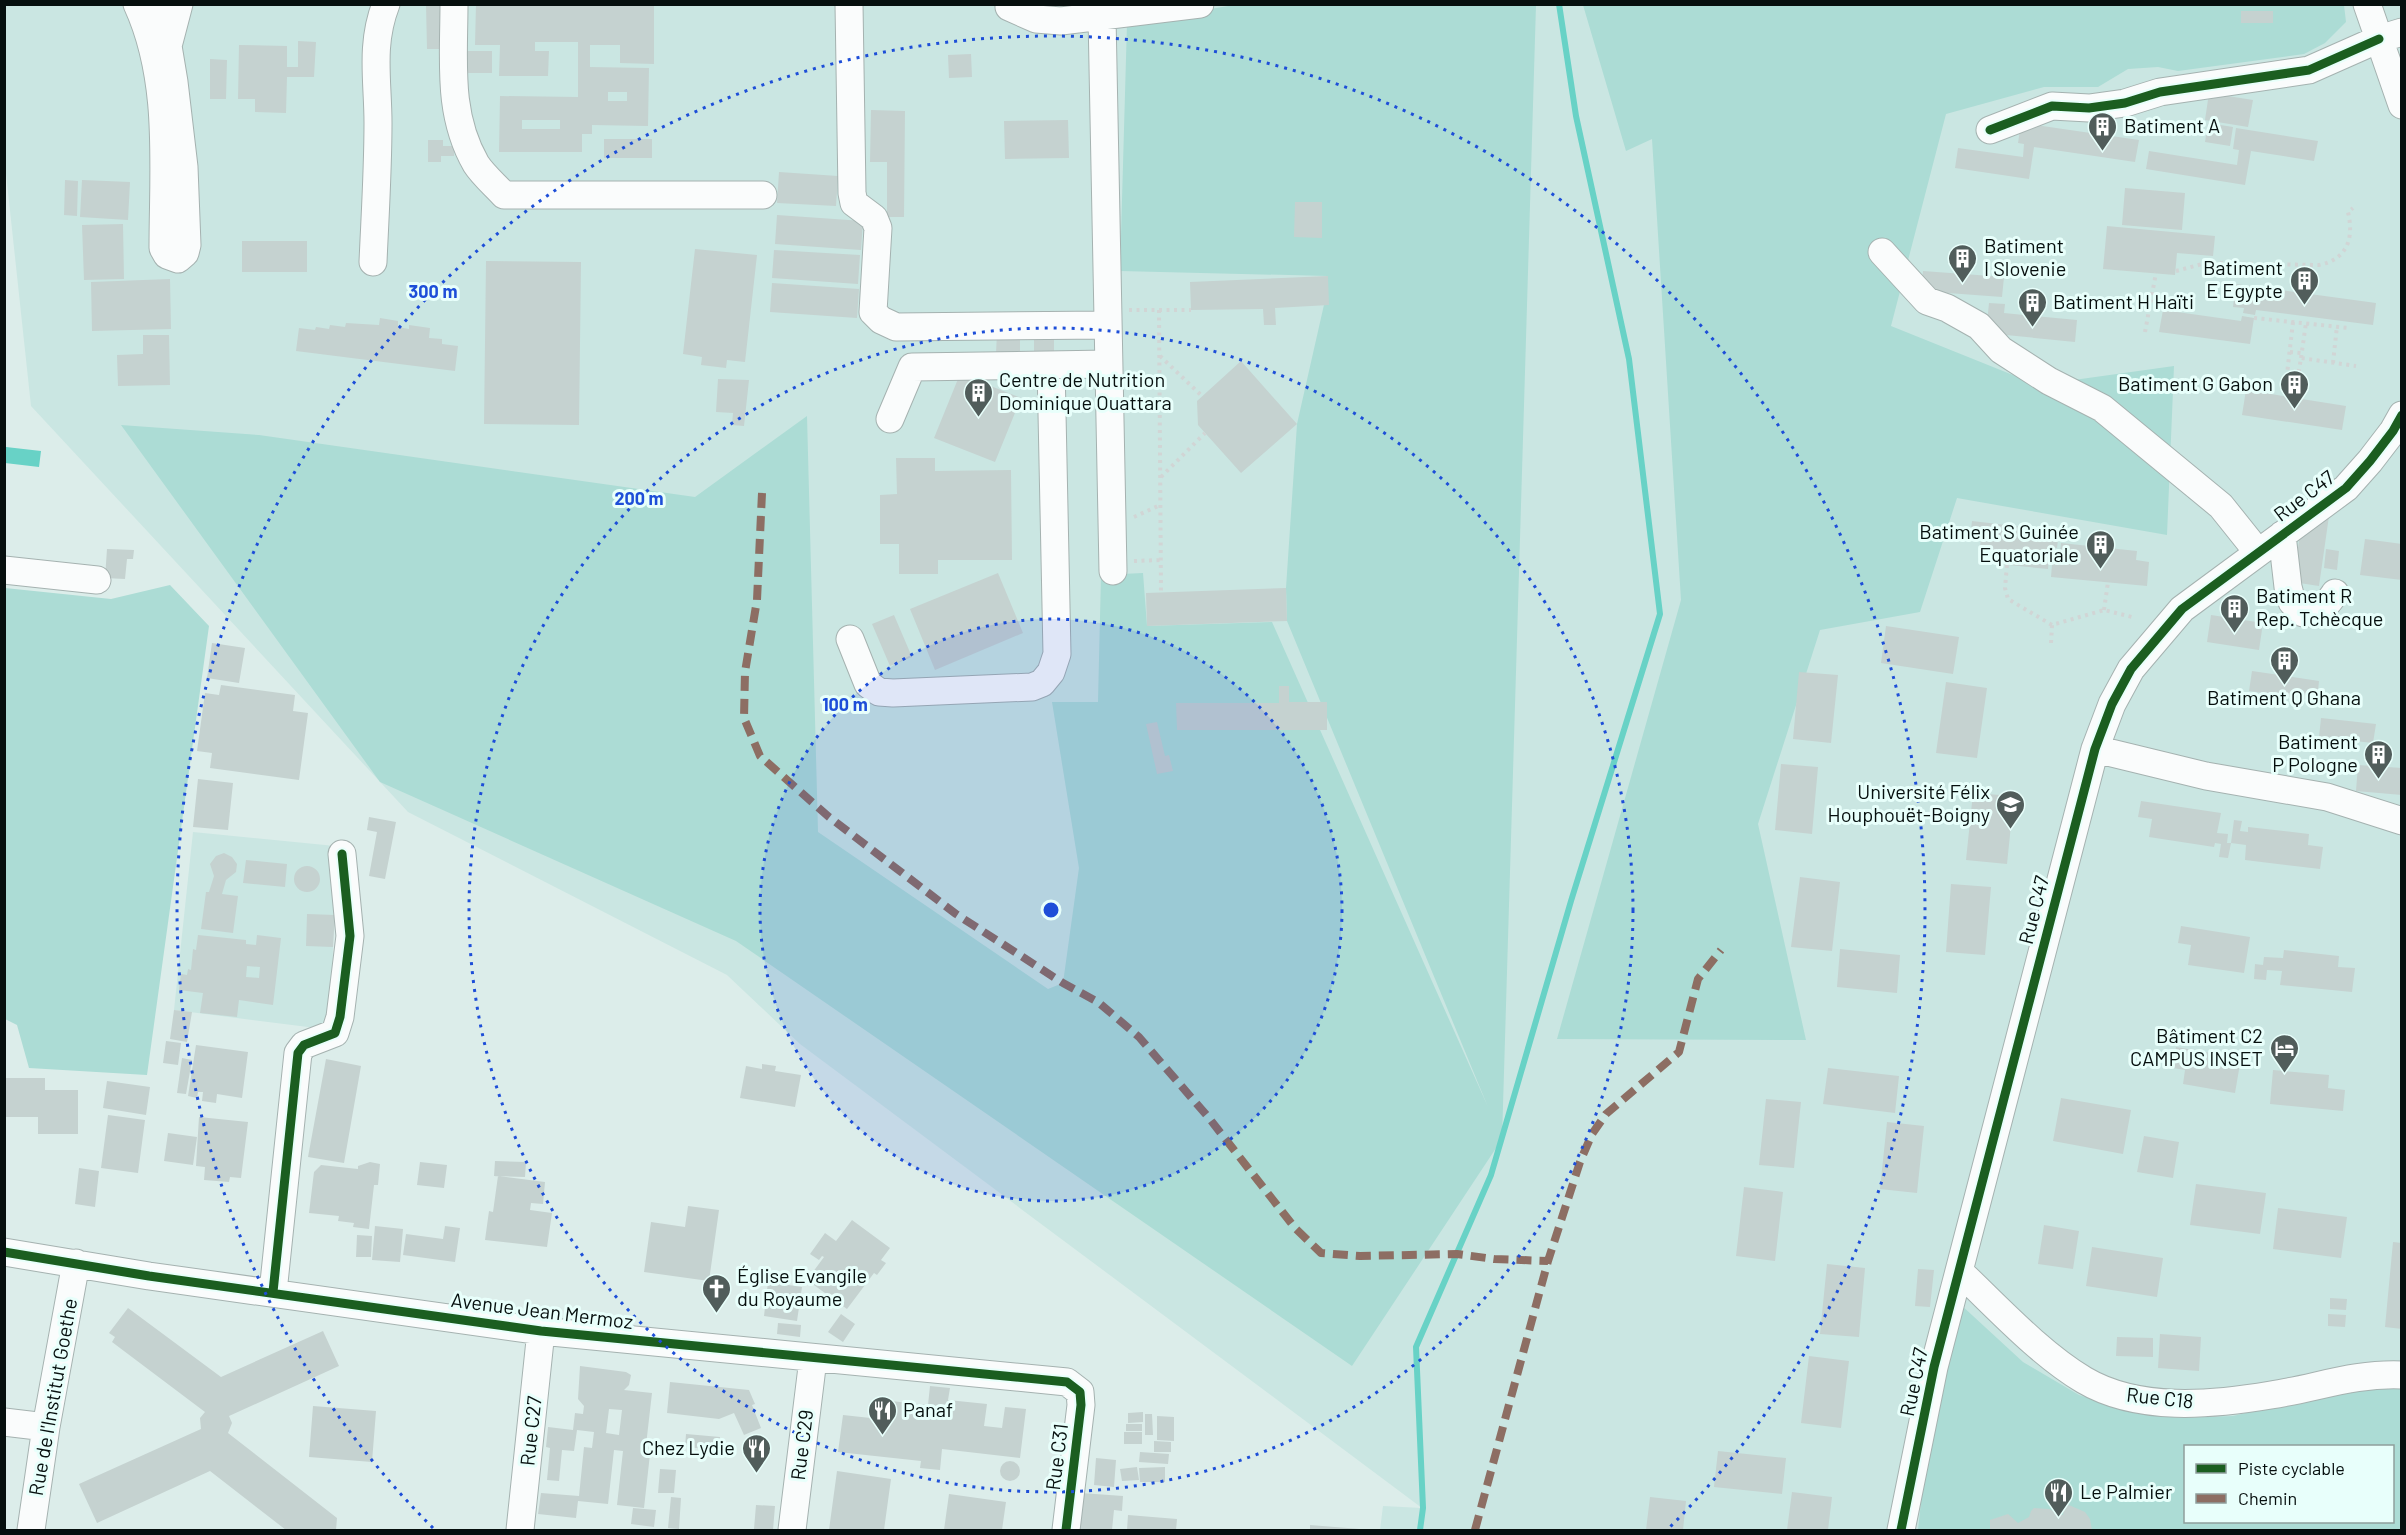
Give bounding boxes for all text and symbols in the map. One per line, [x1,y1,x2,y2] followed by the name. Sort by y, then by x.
[2087,110,2119,152] building icon: Batiment A
[2124,113,2220,137] place label: Batiment A
[1984,233,2066,280] place label: Batiment I Slovenie
[1947,242,1979,284] building icon: Batiment I Slovenie
[2203,255,2283,302] place label: Batiment E Egypte
[2288,264,2320,306] building icon: Batiment E Egypte
[409,280,457,302] text: 300 m
[2016,286,2048,328] building icon: Batiment H Haïti
[2053,289,2194,313] place label: Batiment H Haïti
[999,367,1172,414] place label: Centre de Nutrition Dominique Ouattara
[2278,368,2310,410] building icon: Batiment G Gabon
[2118,371,2273,395] place label: Batiment G Gabon
[962,376,994,418] building icon: Centre de Nutrition Dominique Ouattara
[2268,464,2339,526] street label: Rue C47
[614,487,664,509] text: 200 m
[1919,519,2079,566] place label: Batiment S Guinée Equatoriale
[2084,528,2116,570] building icon: Batiment S Guinée Equatoriale
[2256,583,2384,630] place label: Batiment R Rep. Tchècque
[2219,592,2251,634] building icon: Batiment R Rep. Tchècque
[2268,644,2300,686] building icon: Batiment Q Ghana
[2207,685,2361,709] place label: Batiment Q Ghana
[822,693,868,715] text: 100 m
[2272,729,2358,776] place label: Batiment P Pologne
[2363,738,2395,780] building icon: Batiment P Pologne
[1828,779,1990,826] place label: Université Félix Houphouët-Boigny
[1995,788,2027,830] school or university icon: Université Félix Houphouët-Boigny
[2013,873,2053,946] street label: Rue C47
[1041,900,1061,920] centre of rings
[2130,1023,2263,1070] place label: Bâtiment C2 CAMPUS INSET
[2268,1032,2300,1074] hotel icon: Bâtiment C2 CAMPUS INSET
[737,1263,867,1310] place label: Église Evangile du Royaume
[700,1272,732,1314] church icon: Église Evangile du Royaume
[450,1287,635,1333] street label: Avenue Jean Mermoz
[23,1296,81,1497] street label: Rue de l'Institut Goethe
[1894,1345,1932,1418] street label: Rue C47
[2125,1382,2195,1412] street label: Rue C18
[514,1394,546,1467] street label: Rue C27
[866,1394,898,1436] restaurant icon: Panaf
[903,1397,953,1421] place label: Panaf
[785,1408,817,1482] street label: Rue C29
[1040,1422,1072,1492] street label: Rue C31
[740,1432,772,1474] restaurant icon: Chez Lydie
[642,1435,735,1459] place label: Chez Lydie
[2184,1445,2394,1523] legend
[2238,1457,2345,1479] text: Piste cyclable
[2043,1476,2075,1518] restaurant icon: Le Palmier
[2080,1479,2172,1503] place label: Le Palmier
[2238,1487,2297,1509] text: Chemin

